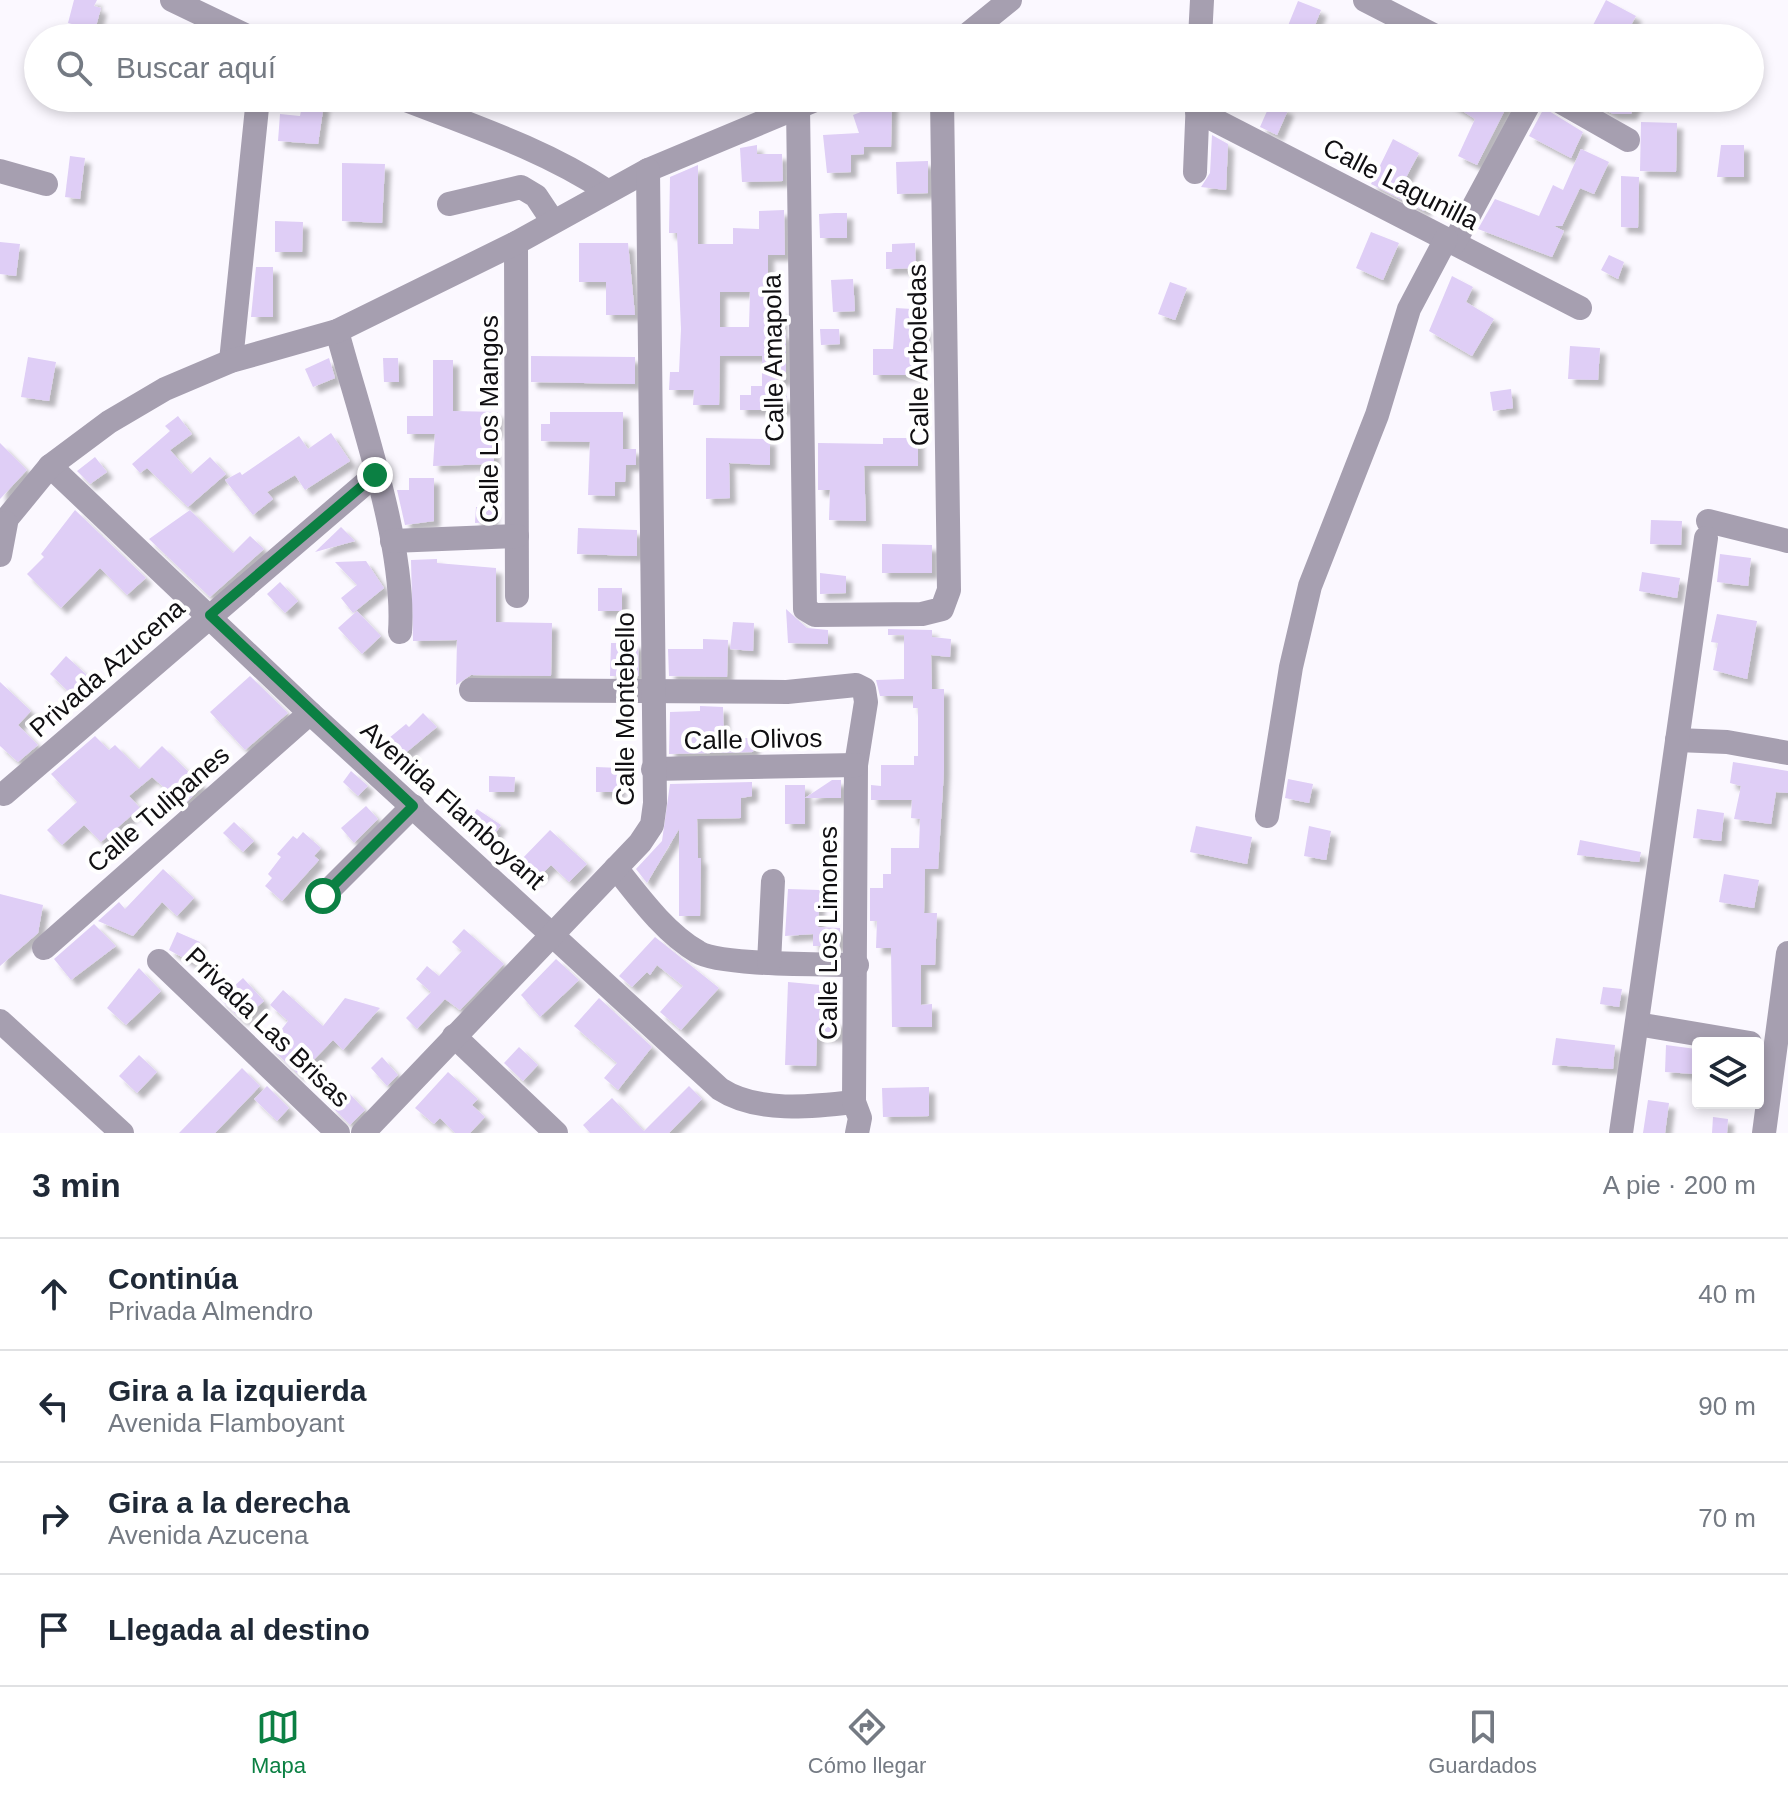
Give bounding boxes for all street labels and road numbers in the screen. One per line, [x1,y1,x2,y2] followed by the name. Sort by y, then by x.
[1318,132,1484,236] street label: Calle Lagunilla
[901,264,935,446] street label: Calle Arboledas
[757,273,789,442] street label: Calle Amapola
[474,315,504,523] street label: Calle Los Mangos
[24,592,191,743] street label: Privada Azucena
[610,612,640,806] street label: Calle Montebello
[355,715,552,896] street label: Avenida Flamboyant
[683,723,823,755] street label: Calle Olivos
[81,739,235,879] street label: Calle Tulipanes
[813,826,843,1040] street label: Calle Los Limones
[180,941,356,1113] street label: Privada Las Brisas

